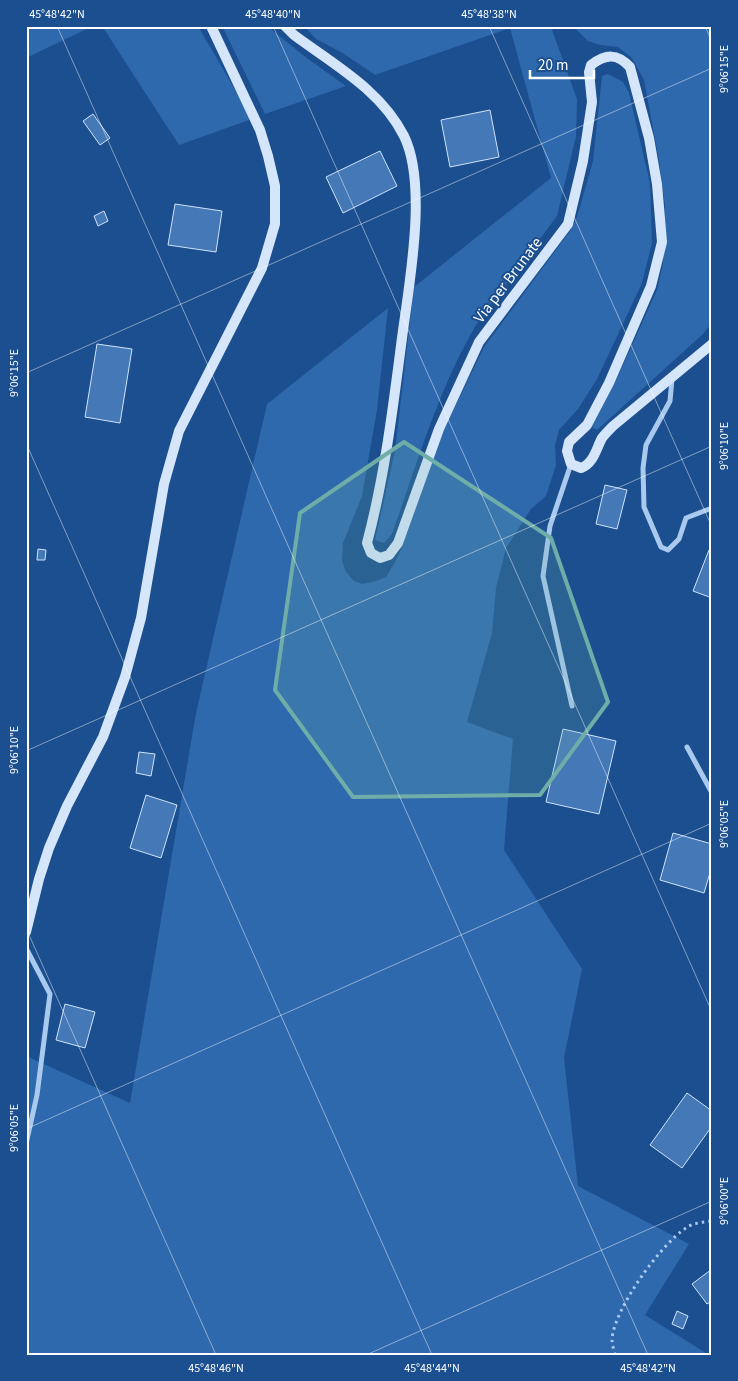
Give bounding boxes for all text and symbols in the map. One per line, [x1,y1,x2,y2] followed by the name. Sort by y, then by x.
[29,6,85,23] text: 45°48'42"N
[245,6,301,23] text: 45°48'40"N
[461,6,517,23] text: 45°48'38"N
[716,45,733,93] text: 9°06'15"E
[530,48,594,80] scale bar
[538,55,568,76] text: 20 m
[468,232,548,328] street label: Via per Brunate
[6,349,23,397] text: 9°06'15"E
[716,422,733,470] text: 9°06'10"E
[6,726,23,774] text: 9°06'10"E
[716,800,733,848] text: 9°06'05"E
[6,1104,23,1152] text: 9°06'05"E
[716,1177,733,1225] text: 9°06'00"E
[188,1360,244,1377] text: 45°48'46"N
[404,1360,460,1377] text: 45°48'44"N
[620,1360,676,1377] text: 45°48'42"N

